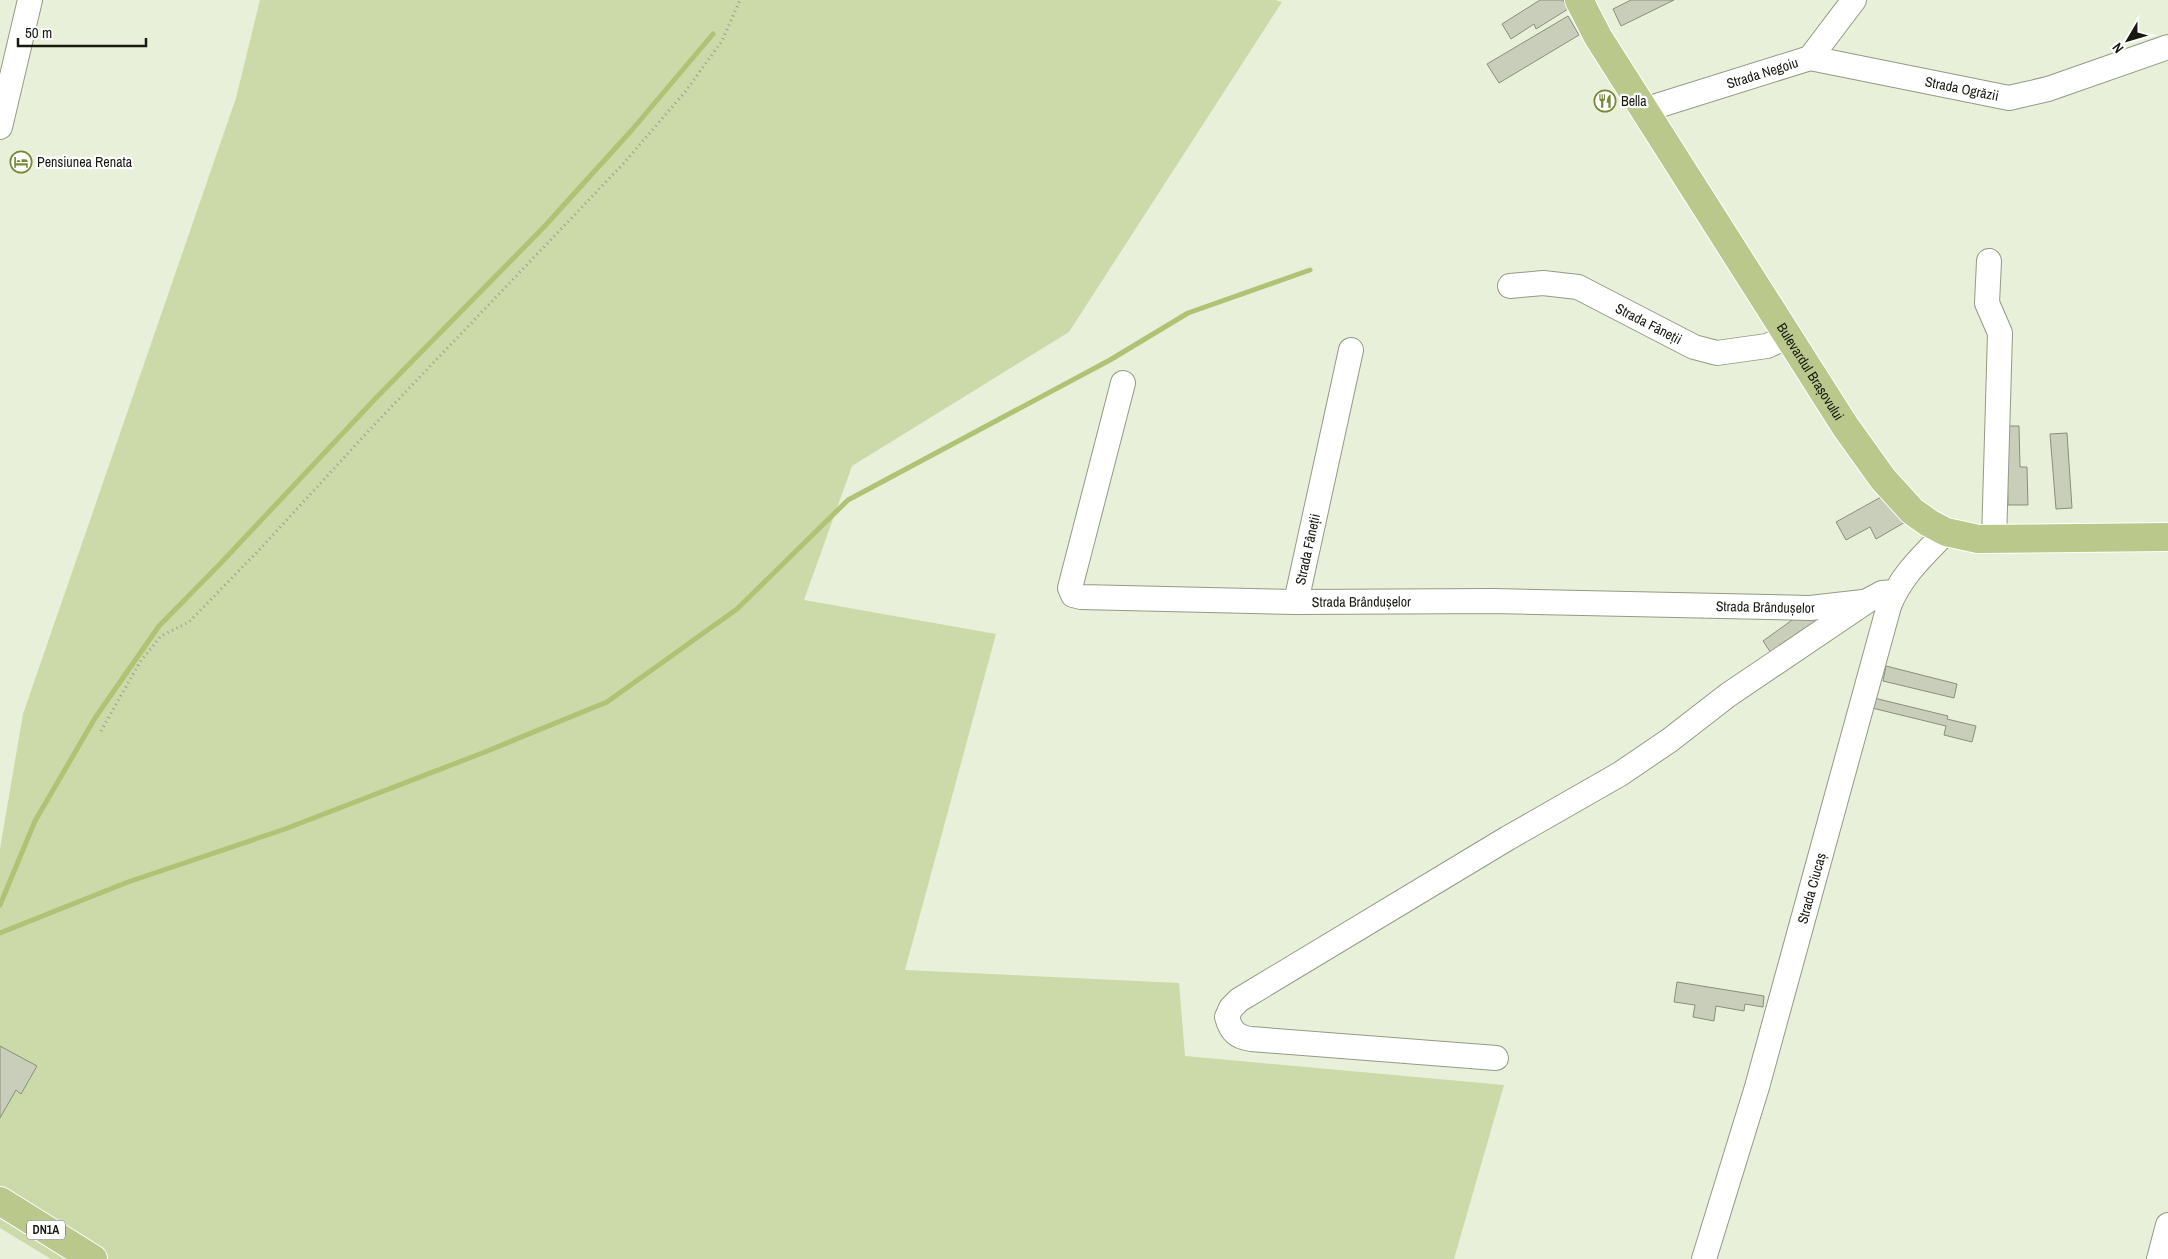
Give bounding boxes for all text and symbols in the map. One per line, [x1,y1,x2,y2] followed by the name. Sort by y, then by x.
[18,15,145,47] scale bar
[2103,15,2153,65] north arrow
[25,22,52,43] text: 50 m
[2108,39,2127,57] text: N
[1724,53,1800,93] street label: Strada Negoiu
[1924,72,2000,105] street label: Strada Ogrăzii
[1593,89,1617,113] restaurant icon: Bella
[1621,92,1647,110] place label: Bella
[9,150,33,174] hotel icon: Pensiunea Renata
[37,153,133,171] place label: Pensiunea Renata
[1612,299,1685,348] street label: Strada Fâneții
[1773,320,1848,424] street label: Bulevardul Brașovului
[1291,512,1324,586] street label: Strada Fâneții
[1312,592,1411,611] street label: Strada Brândușelor
[1716,597,1816,617] street label: Strada Brândușelor
[1793,851,1830,926] street label: Strada Ciucaș
[27,1220,65,1240] road number: DN1A

